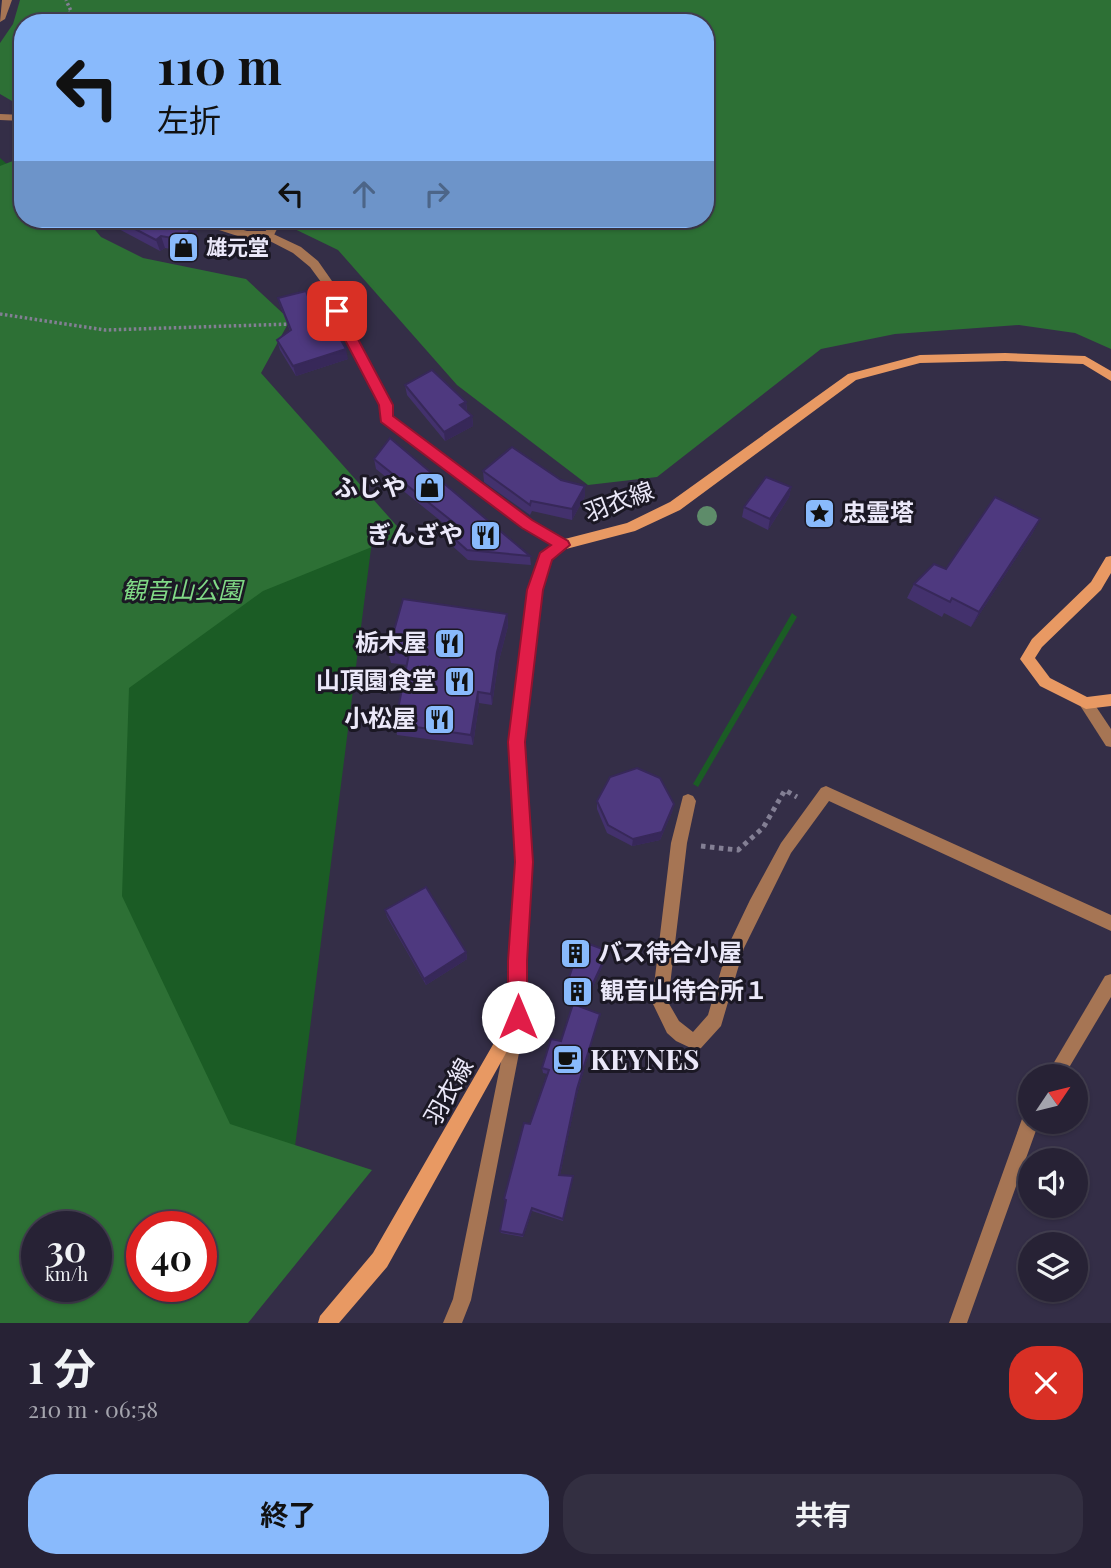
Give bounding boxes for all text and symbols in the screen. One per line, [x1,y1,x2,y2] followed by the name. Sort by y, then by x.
[157,32,282,97] text: 110 m
[42,42,133,133] icon: left
[157,97,221,140] text: 左折
[272,175,310,213] icon: left
[345,175,383,213] icon: ahead
[418,175,456,213] icon: right
[166,231,200,265] shop icon: 雄元堂
[206,232,269,260] place label: 雄元堂
[307,281,367,341] pin
[318,292,356,330] icon: arrive
[334,470,406,502] place label: ふじや
[412,471,446,505] shop icon: ふじや
[579,473,658,527] street label: 羽衣線
[842,495,914,527] place label: 忠霊塔
[802,496,836,530] place icon: 忠霊塔
[367,517,463,549] place label: ぎんざや
[469,518,503,552] restaurant icon: ぎんざや
[122,573,245,605] park label: 観音山公園
[355,625,427,657] place label: 栃木屋
[433,626,467,660] restaurant icon: 栃木屋
[316,663,436,695] place label: 山頂園食堂
[442,664,476,698] restaurant icon: 山頂園食堂
[344,701,416,733] place label: 小松屋
[422,702,456,736] restaurant icon: 小松屋
[598,935,742,967] place label: バス待合小屋
[558,936,592,970] building icon: バス待合小屋
[600,973,768,1005] place label: 観音山待合所１
[560,974,594,1008] building icon: 観音山待合所１
[481,980,555,1054] position arrow
[590,1040,699,1077] place label: KEYNES
[550,1043,584,1077] cafe icon: KEYNES
[415,1052,479,1130] street label: 羽衣線
[1018,1064,1088,1134] north arrow
[1018,1064,1088,1302] map controls
[1018,1148,1088,1218] button: sound
[126,1211,217,1302] speed limit sign: 40
[47,1224,86,1271] text: 30
[1018,1232,1088,1302] button: layers
[45,1262,88,1286] text: km/h
[28,1339,96,1395] text: 1 分
[1009,1346,1083,1420] button: close
[28,1393,158,1424] text: 210 m · 06:58
[28,1474,549,1554] button: 終了
[563,1474,1083,1554] button: 共有

